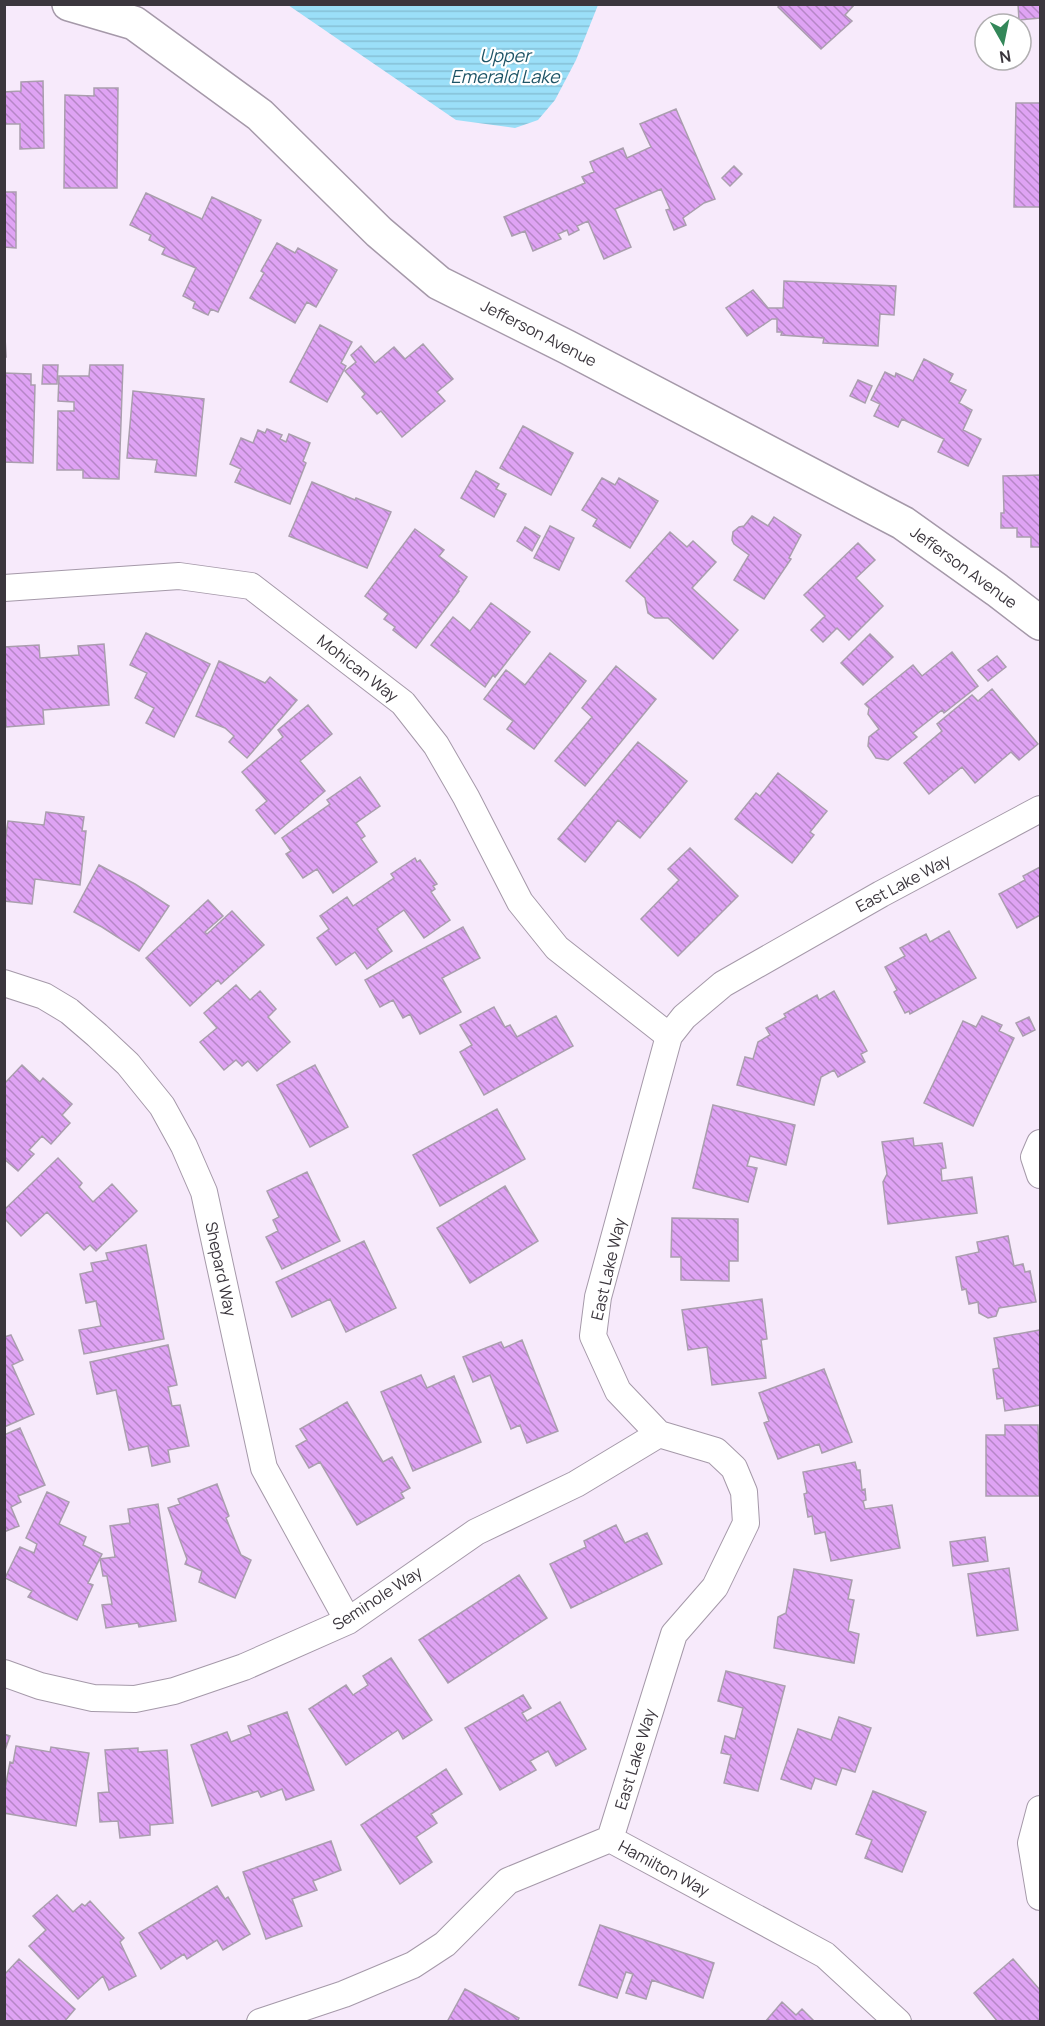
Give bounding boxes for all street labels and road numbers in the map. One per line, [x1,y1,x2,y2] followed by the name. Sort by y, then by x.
[477,294,601,372] street label: Jefferson Avenue
[906,521,1022,613] street label: Jefferson Avenue
[313,629,404,707] street label: Mohican Way
[852,848,955,917] street label: East Lake Way
[586,1215,631,1322] street label: East Lake Way
[200,1220,242,1319] street label: Shepard Way
[328,1561,426,1635] street label: Seminole Way
[609,1705,661,1812] street label: East Lake Way
[615,1835,714,1902] street label: Hamilton Way

